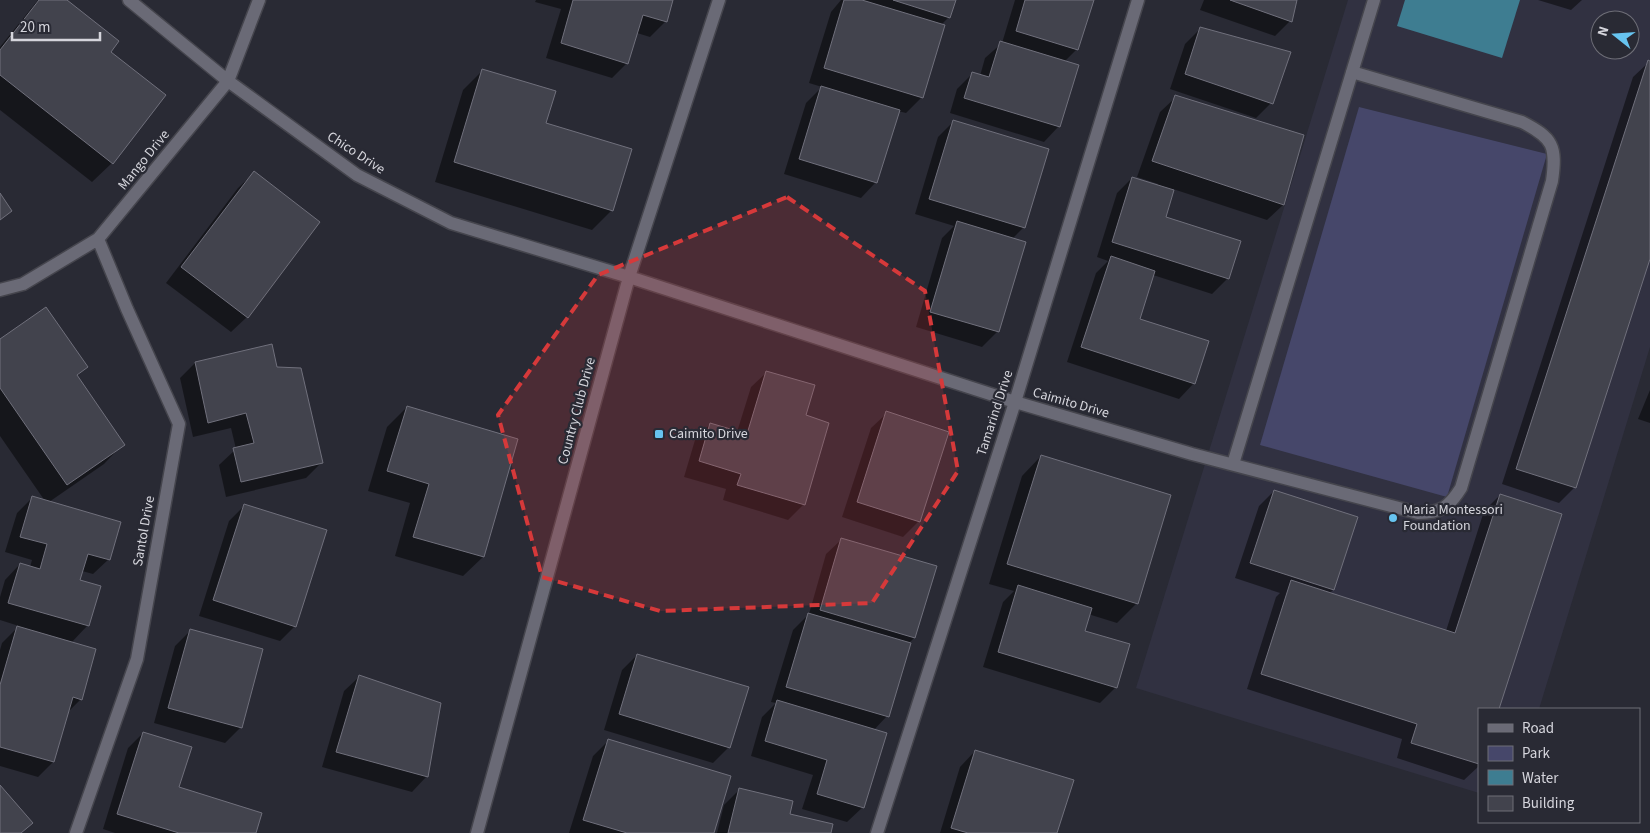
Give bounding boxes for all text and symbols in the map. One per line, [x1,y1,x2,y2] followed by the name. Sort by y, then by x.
[12,10,100,42] scale bar
[1590,10,1640,60] north arrow
[20,17,50,38] text: 20 m
[1593,24,1614,39] text: N
[113,126,175,194] street label: Mango Drive
[323,127,389,179] street label: Chico Drive
[553,355,601,467] street label: Country Club Drive
[972,367,1018,458] street label: Tamarind Drive
[1030,383,1112,423] street label: Caimito Drive
[669,424,748,444] place label: Caimito Drive
[653,428,665,440] marker: Caimito Drive
[128,494,160,568] street label: Santol Drive
[1403,500,1503,536] place label: Maria Montessori Foundation
[1387,512,1399,524] marker: Maria Montessori Foundation
[1478,708,1640,823] legend
[1522,718,1554,739] text: Road
[1522,743,1551,764] text: Park
[1522,768,1559,789] text: Water
[1522,793,1575,814] text: Building

